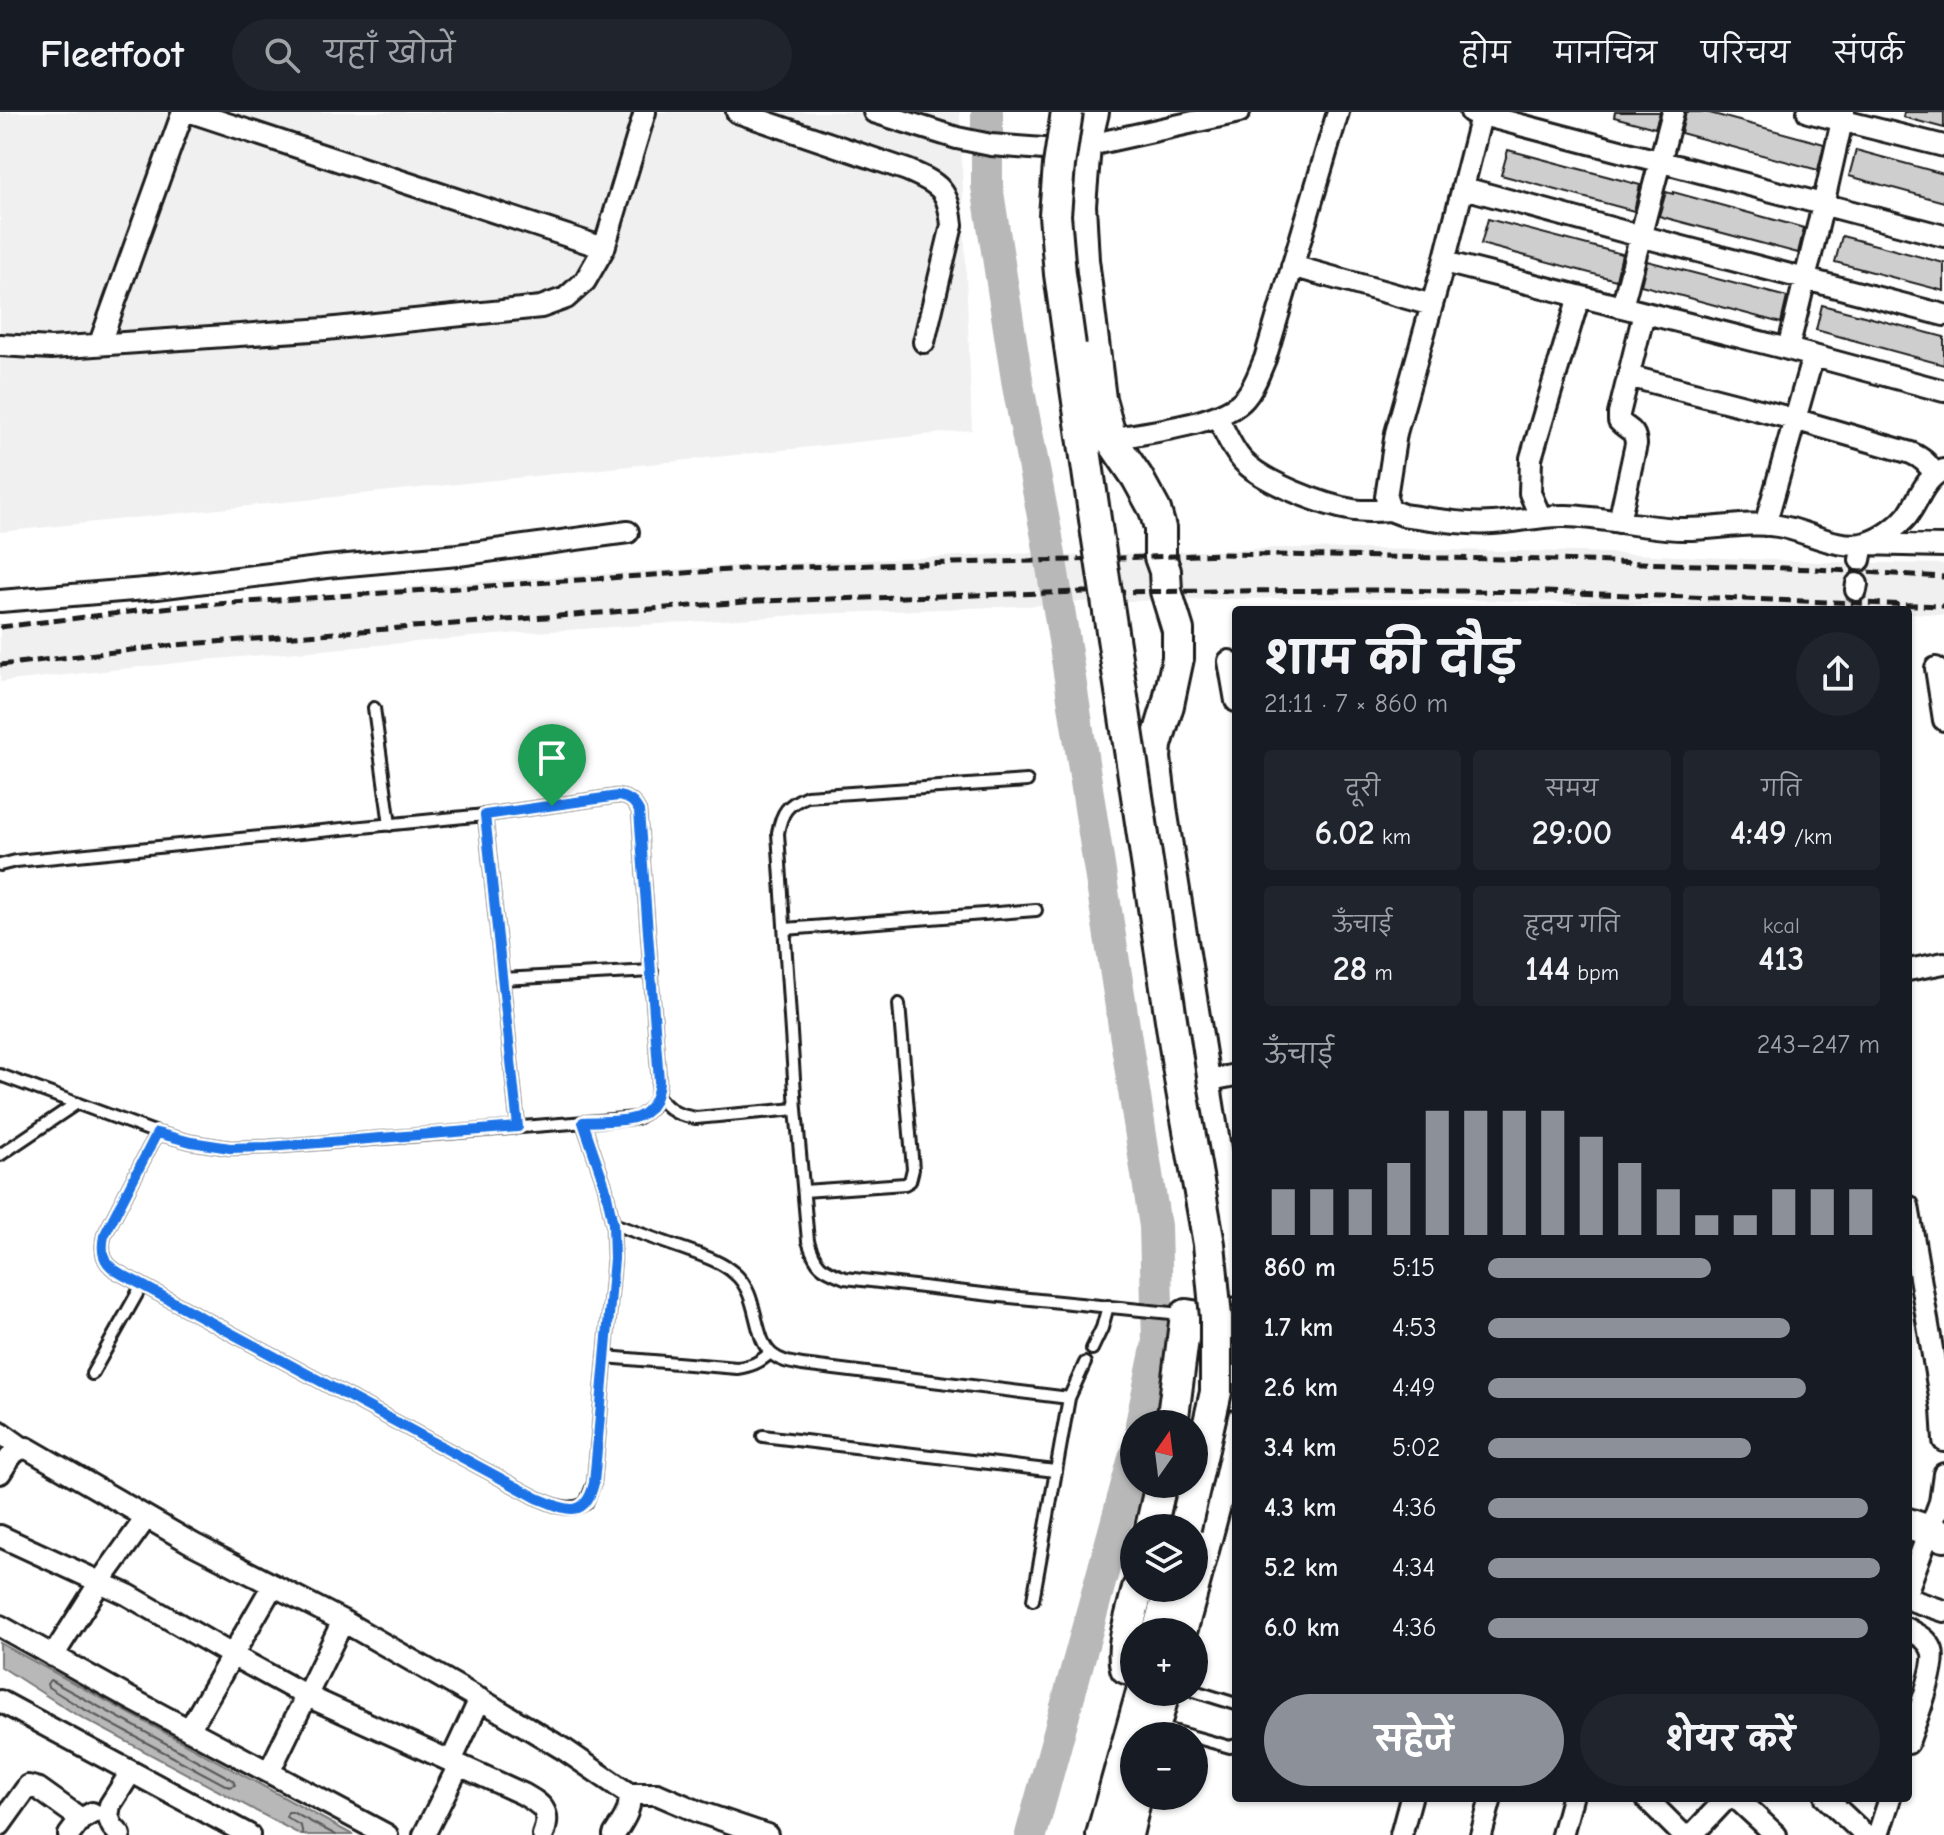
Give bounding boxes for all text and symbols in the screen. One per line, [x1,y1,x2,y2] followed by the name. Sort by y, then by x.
[232,19,792,91] search box
[40,33,184,77] text: Fleetfoot
[260,33,304,77] icon: search
[324,36,455,71] text: यहाँ खोजें
[1461,38,1510,70] text: होम
[1554,38,1657,70] text: मानचित्र
[1701,38,1790,70] text: परिचय
[1834,38,1904,70] text: संपर्क
[1796,632,1880,716] button: share
[1264,633,1518,684] text: शाम की दौड़
[1264,689,1448,719] text: 21:11 · 7 × 860 m
[518,724,586,806] pin
[530,736,574,780] icon: arrive
[1345,776,1380,802] text: दूरी
[1546,776,1598,802] text: समय
[1761,776,1801,802] text: गति
[1314,813,1375,853] text: 6.02
[1532,813,1612,853] text: 29:00
[1730,813,1787,853] text: 4:49
[1375,824,1411,850] text: km
[1787,824,1833,850] text: /km
[1333,912,1392,938] text: ऊँचाई
[1524,912,1620,938] text: हृदय गति
[1763,913,1800,939] text: kcal
[1758,939,1804,979] text: 413
[1333,949,1367,989] text: 28
[1525,949,1570,989] text: 144
[1367,960,1393,986] text: m
[1570,960,1619,986] text: bpm
[1757,1030,1880,1060] text: 243–247 m
[1264,1040,1334,1070] text: ऊँचाई
[1264,1253,1336,1283] text: 860 m
[1392,1253,1435,1283] text: 5:15
[1264,1313,1333,1343] text: 1.7 km
[1392,1313,1437,1343] text: 4:53
[1264,1373,1338,1403] text: 2.6 km
[1392,1373,1436,1403] text: 4:49
[1120,1410,1208,1498] north arrow
[1120,1410,1208,1810] map controls
[1264,1433,1336,1463] text: 3.4 km
[1392,1433,1440,1463] text: 5:02
[1264,1493,1336,1523] text: 4.3 km
[1392,1493,1437,1523] text: 4:36
[1120,1514,1208,1602] button: layers
[1264,1553,1338,1583] text: 5.2 km
[1392,1553,1435,1583] text: 4:34
[1264,1613,1340,1643] text: 6.0 km
[1392,1613,1437,1643] text: 4:36
[1120,1618,1208,1706] button: +
[1264,1694,1564,1786] button: सहेजें
[1580,1694,1880,1786] button: शेयर करें
[1120,1722,1208,1810] button: −

